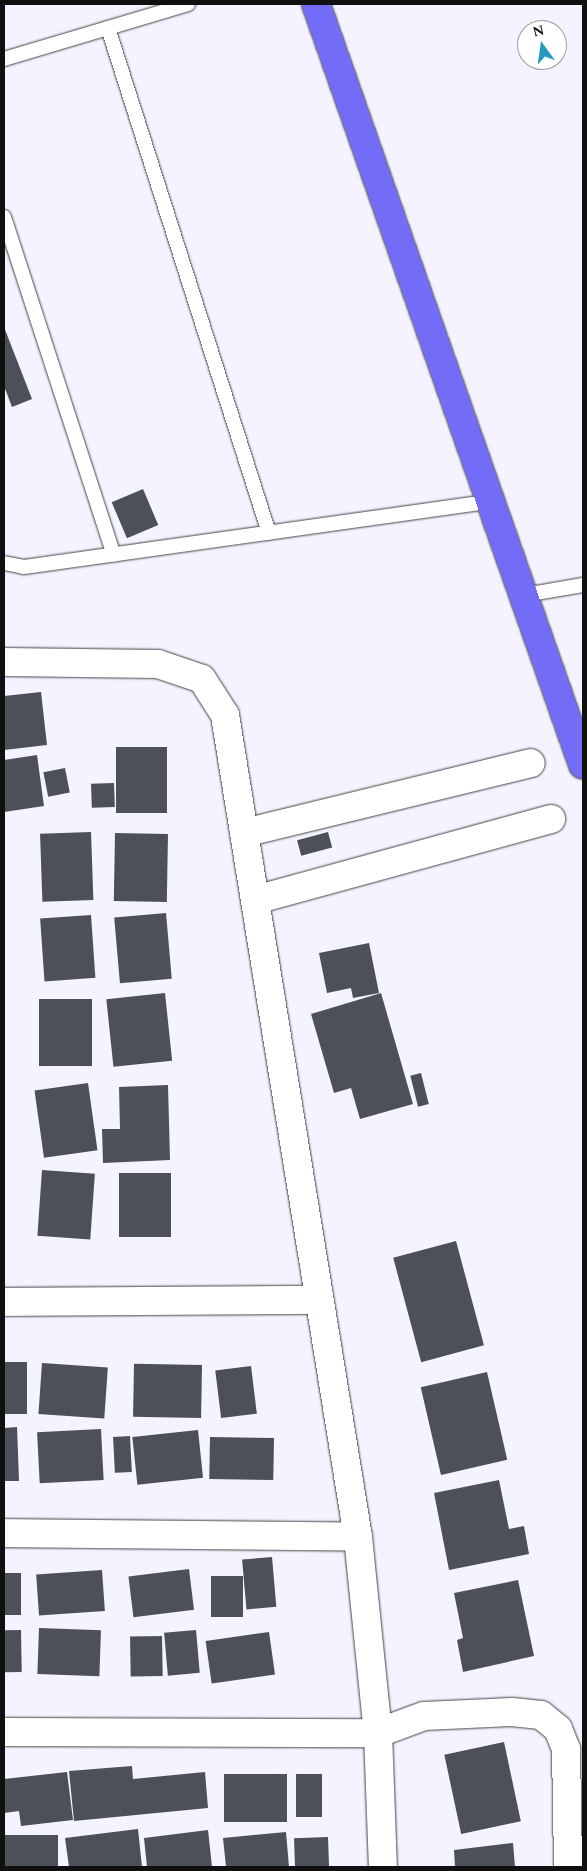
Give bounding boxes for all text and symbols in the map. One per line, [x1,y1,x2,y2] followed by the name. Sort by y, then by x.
[530,19,547,43] text: N
[517,20,567,70] north arrow

